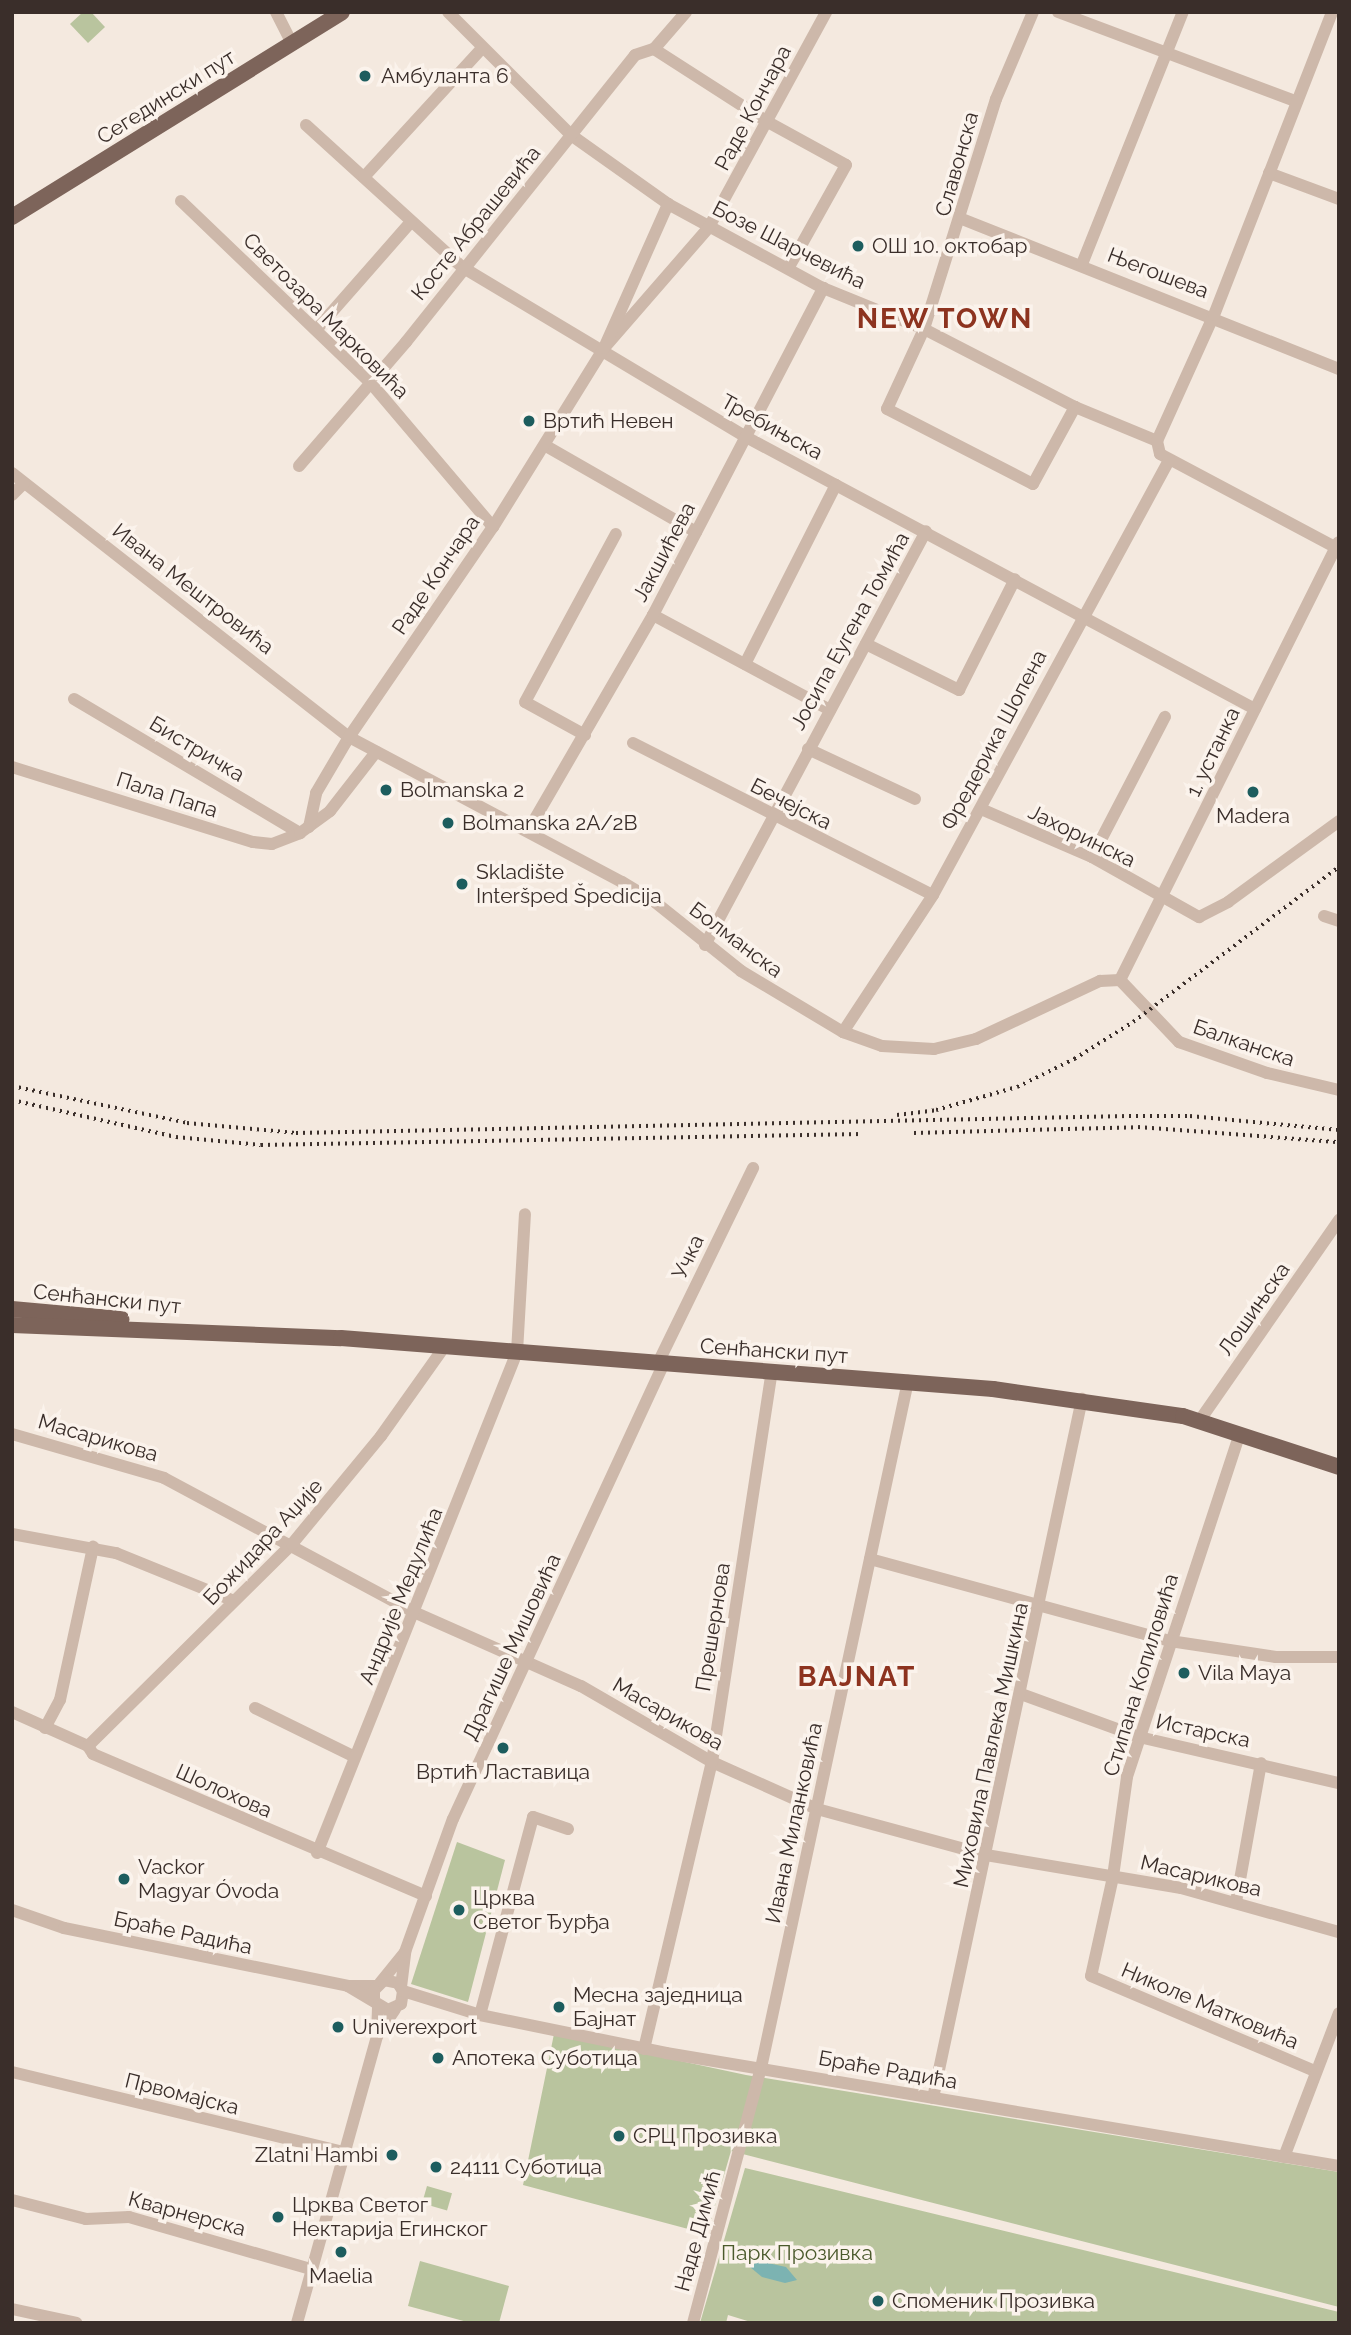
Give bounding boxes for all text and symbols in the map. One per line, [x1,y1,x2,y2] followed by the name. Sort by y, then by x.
[709,41,797,175] street label: Раде Кончара
[92,44,240,150] street label: Сегедински пут
[381,63,509,89] place label: Амбуланта 6
[355,66,375,86] marker: Амбуланта 6
[930,109,984,219] street label: Славонска
[406,141,546,305] street label: Косте Абрашевића
[708,196,870,294] street label: Бозе Шарчевића
[238,228,414,404] street label: Светозара Марковића
[872,233,1027,259] place label: ОШ 10. октобар
[850,238,866,254] marker: ОШ 10. октобар
[1104,242,1212,304] street label: Његошева
[857,302,1033,336] district label: NEW TOWN
[717,389,827,465] street label: Требињска
[543,408,674,434] place label: Вртић Невен
[521,413,537,429] marker: Вртић Невен
[627,498,701,606] street label: Јакшићева
[387,511,485,639] street label: Раде Кончара
[107,518,279,660] street label: Ивана Мештровића
[785,528,915,734] street label: Јосипа Еугена Томића
[936,646,1052,834] street label: Фредерика Шопена
[1180,703,1246,801] street label: 1. устанка
[145,711,249,787] street label: Бистричка
[113,767,221,823] street label: Пала Папа
[746,773,836,835] street label: Бечејска
[400,777,524,803] place label: Bolmanska 2
[378,782,394,798] marker: Bolmanska 2
[1245,784,1261,800] marker: Madera
[1024,799,1140,873] street label: Јахоринска
[1216,803,1290,829] place label: Madera
[462,810,637,836] place label: Bolmanska 2A/2B
[440,815,456,831] marker: Bolmanska 2A/2B
[476,859,662,909] place label: Skladište Interšped Špedicija
[454,876,470,892] marker: Skladište Interšped Špedicija
[684,897,788,983] street label: Болманска
[1190,1014,1298,1072] street label: Балканска
[667,1231,709,1283] street label: Учка
[1213,1258,1295,1360] street label: Лошињска
[32,1279,182,1319] street label: Сенћански пут
[699,1333,849,1369] street label: Сенћански пут
[35,1409,161,1467] street label: Масарикова
[198,1473,328,1611] street label: Божидара Аџије
[354,1504,448,1688] street label: Андрије Медулића
[458,1550,566,1744] street label: Драгише Мишовића
[690,1561,736,1693] street label: Прешернова
[1098,1571,1184,1779] street label: Стипана Копиловића
[948,1600,1034,1890] street label: Миховила Павлека Мишкина
[798,1660,916,1694] district label: BAJNAT
[1198,1660,1291,1686] place label: Vila Maya
[1176,1665,1192,1681] marker: Vila Maya
[608,1672,728,1756] street label: Масарикова
[1154,1709,1252,1753] street label: Истарска
[760,1720,828,1926] street label: Ивана Миланковића
[495,1740,511,1756] marker: Вртић Ластавица
[172,1759,276,1823] street label: Шолохова
[416,1759,590,1785] place label: Вртић Ластавица
[1138,1850,1264,1902] street label: Масарикова
[138,1854,280,1904] place label: Vackor Magyar Óvoda
[116,1871,132,1887] marker: Vackor Magyar Óvoda
[473,1885,610,1935] place label: Црква Светог Ђурђа
[451,1902,467,1918] marker: Црква Светог Ђурђа
[112,1906,254,1960] street label: Браће Радића
[1117,1957,1303,2055] street label: Николе Матковића
[573,1982,743,2032] place label: Месна заједница Бајнат
[551,1999,567,2015] marker: Месна заједница Бајнат
[352,2014,477,2040] place label: Univerexport
[330,2019,346,2035] marker: Univerexport
[452,2045,638,2071] place label: Апотека Суботица
[816,2045,960,2095] street label: Браће Радића
[430,2050,446,2066] marker: Апотека Суботица
[122,2068,242,2120] street label: Првомајска
[633,2123,777,2149] place label: СРЦ Прозивка
[611,2128,627,2144] marker: СРЦ Прозивка
[255,2142,378,2168] place label: Zlatni Hambi
[384,2147,400,2163] marker: Zlatni Hambi
[450,2154,602,2180] place label: 24111 Суботица
[428,2159,444,2175] marker: 24111 Суботица
[670,2168,726,2294] street label: Наде Димић
[126,2186,248,2242] street label: Кварнерска
[292,2192,488,2242] place label: Црква Светог Нектарија Егинског
[270,2209,286,2225] marker: Црква Светог Нектарија Егинског
[721,2240,873,2266] park label: Парк Прозивка
[333,2244,349,2260] marker: Maelia
[309,2263,373,2289] place label: Maelia
[892,2288,1095,2314] place label: Споменик Прозивка
[870,2293,886,2309] marker: Споменик Прозивка

